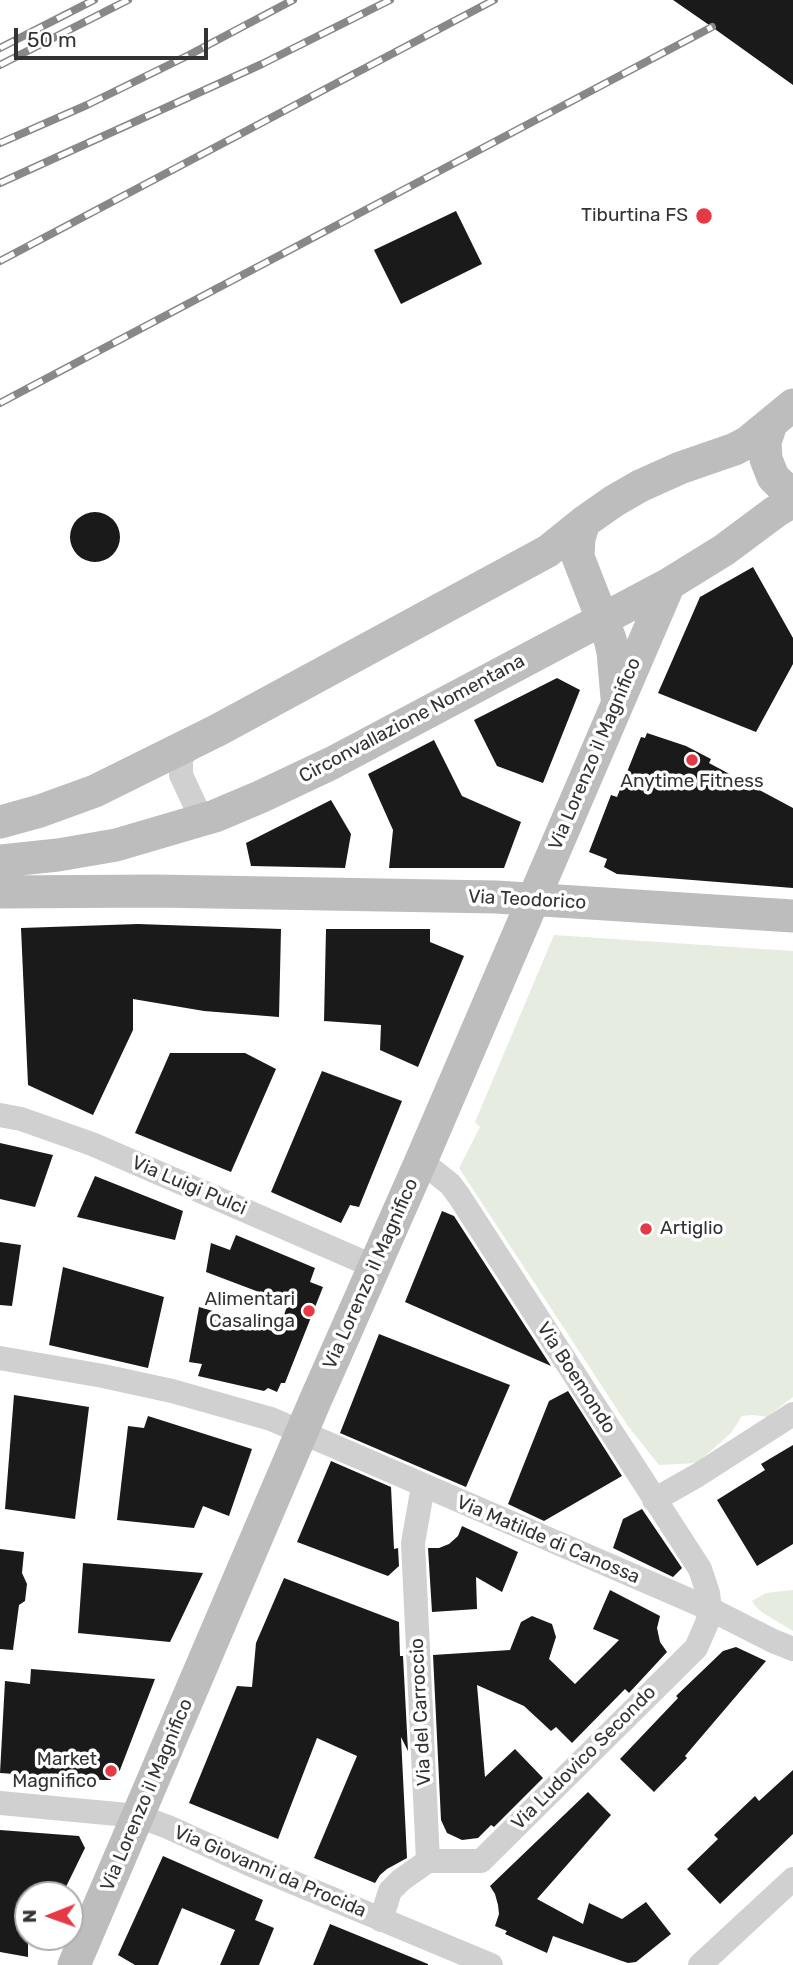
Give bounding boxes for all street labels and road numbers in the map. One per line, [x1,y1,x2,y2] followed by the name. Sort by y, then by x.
[295,650,529,788] street label: Circonvallazione Nomentana
[544,654,646,854] street label: Via Lorenzo il Magnifico
[467,886,587,914] street label: Via Teodorico
[128,1152,250,1220] street label: Via Luigi Pulci
[319,1175,423,1373] street label: Via Lorenzo il Magnifico
[532,1318,620,1438] street label: Via Boemondo
[453,1491,643,1589] street label: Via Matilde di Canossa
[406,1637,436,1787] street label: Via del Carroccio
[507,1681,661,1835] street label: Via Ludovico Secondo
[96,1695,198,1895] street label: Via Lorenzo il Magnifico
[170,1821,370,1923] street label: Via Giovanni da Procida

